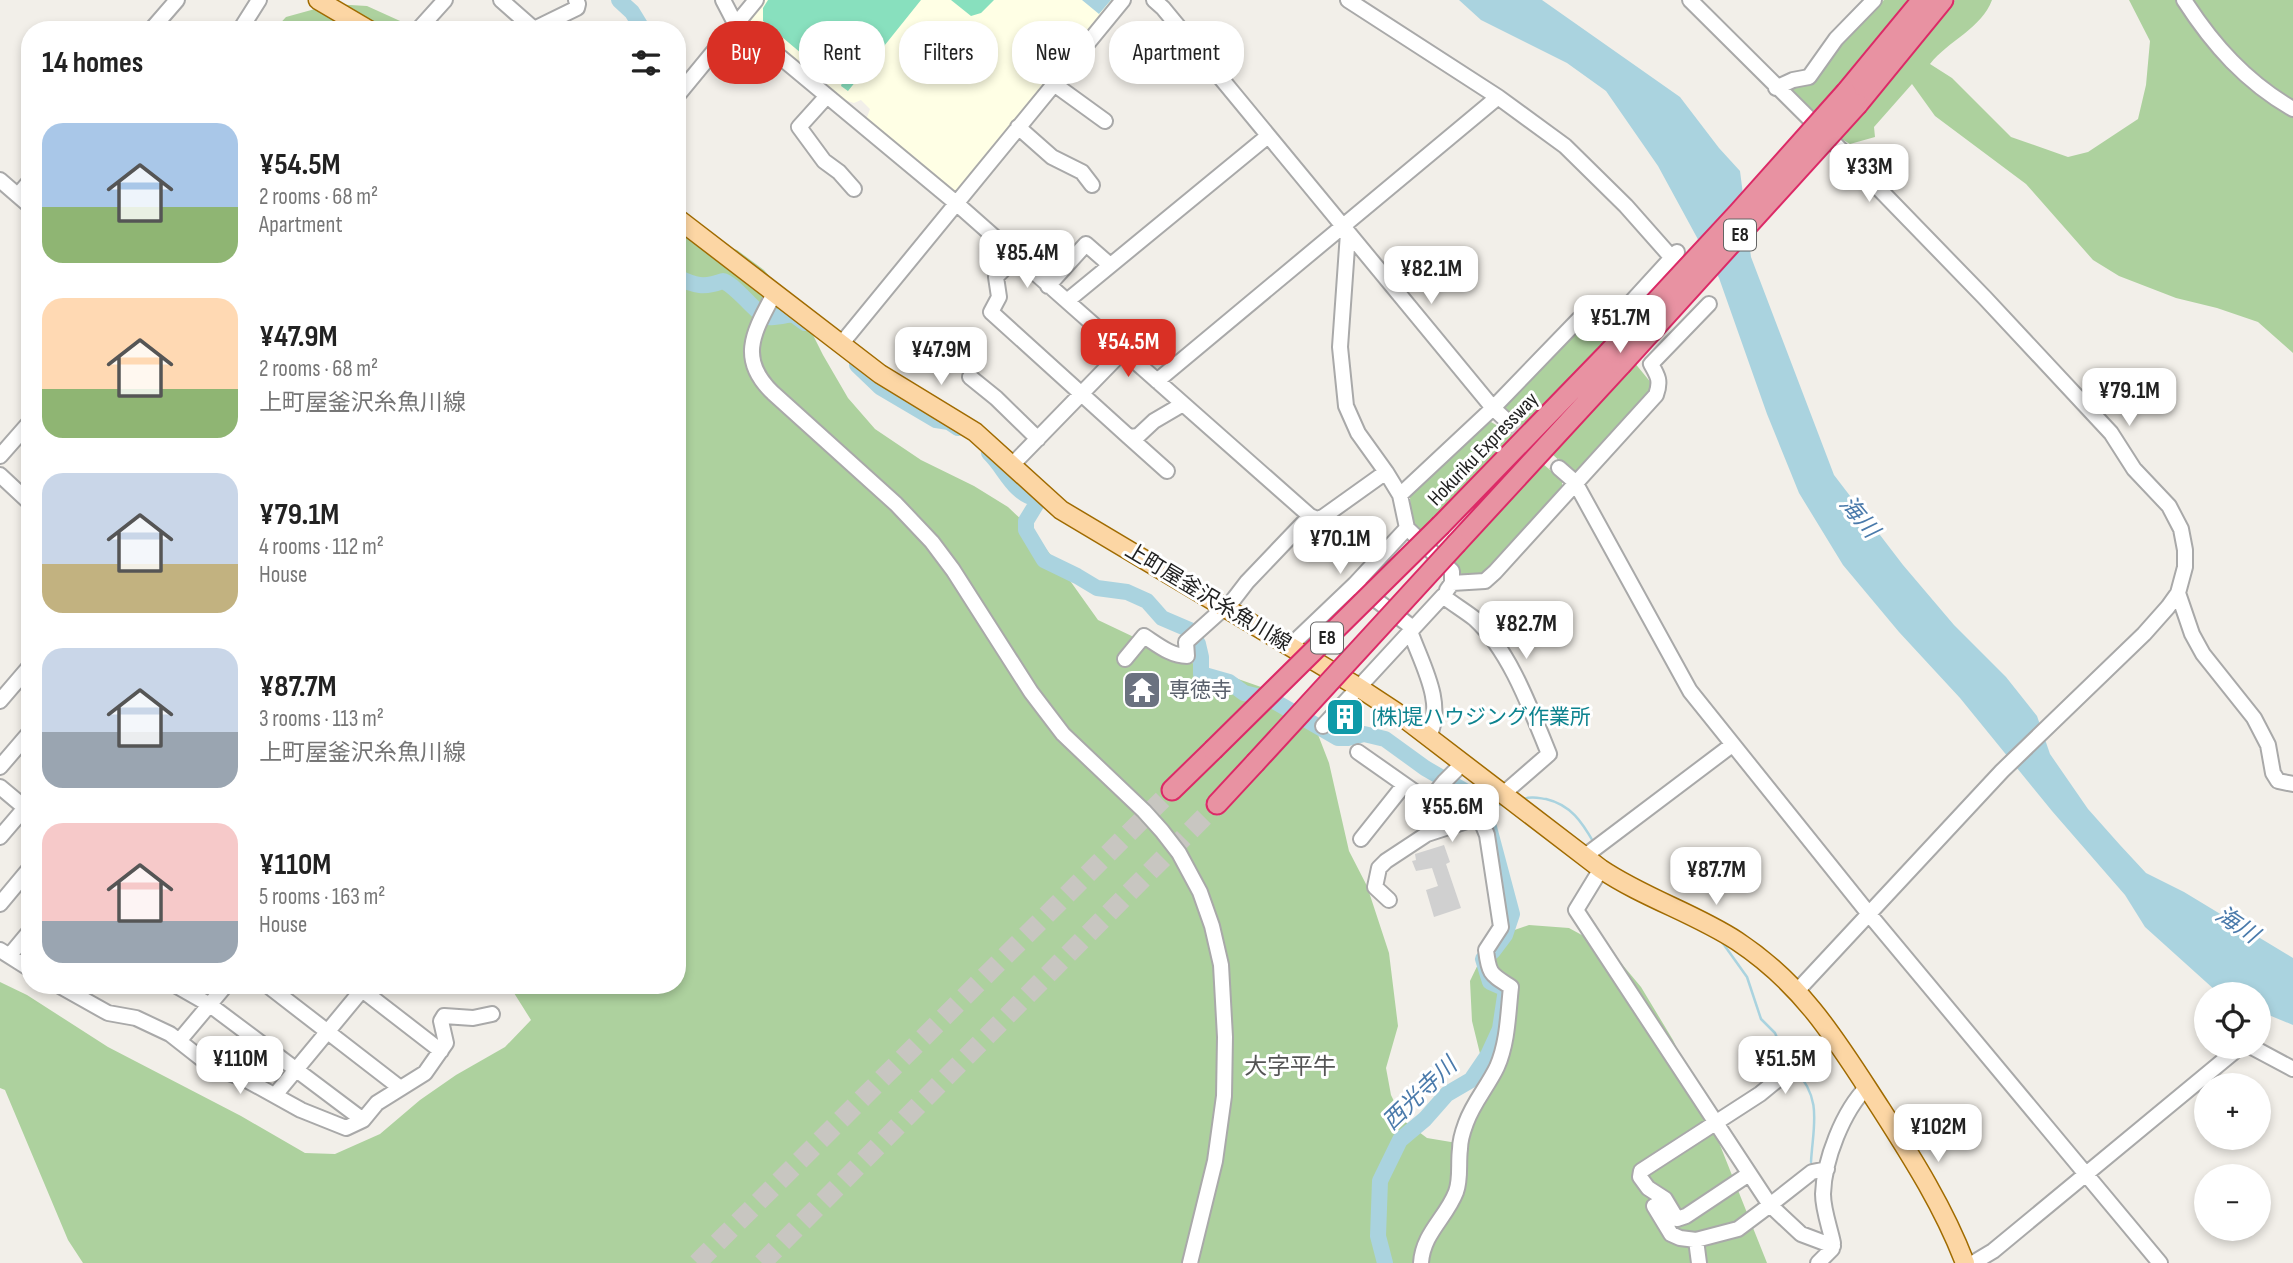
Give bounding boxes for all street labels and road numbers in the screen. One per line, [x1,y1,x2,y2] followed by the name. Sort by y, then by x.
[1724,219,1756,250] road number: E8
[1423,387,1543,511] street label: Hokuriku Expressway
[1121,538,1295,656] street label: 上町屋釜沢糸魚川線
[1311,622,1343,653] road number: E8

